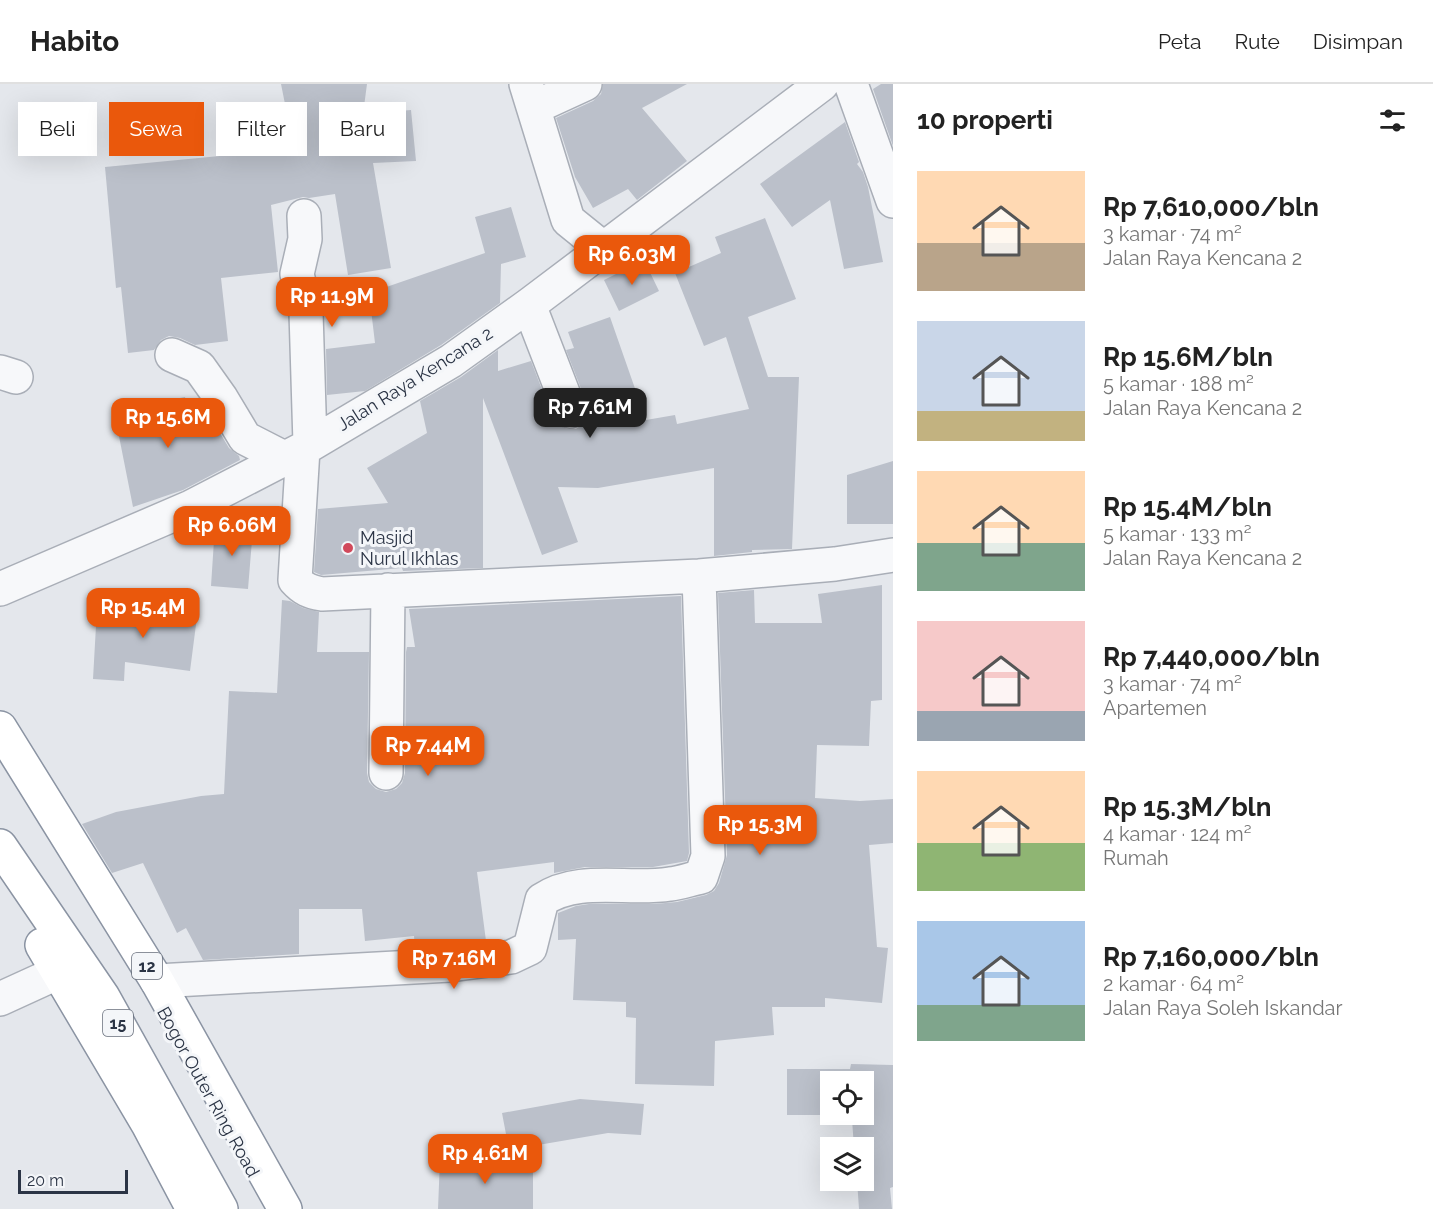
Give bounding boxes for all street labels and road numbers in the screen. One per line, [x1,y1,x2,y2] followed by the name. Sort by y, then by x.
[333,322,496,435] street label: Jalan Raya Kencana 2
[132,953,162,979] road number: 12
[153,1003,264,1180] street label: Bogor Outer Ring Road
[103,1010,133,1036] road number: 15

